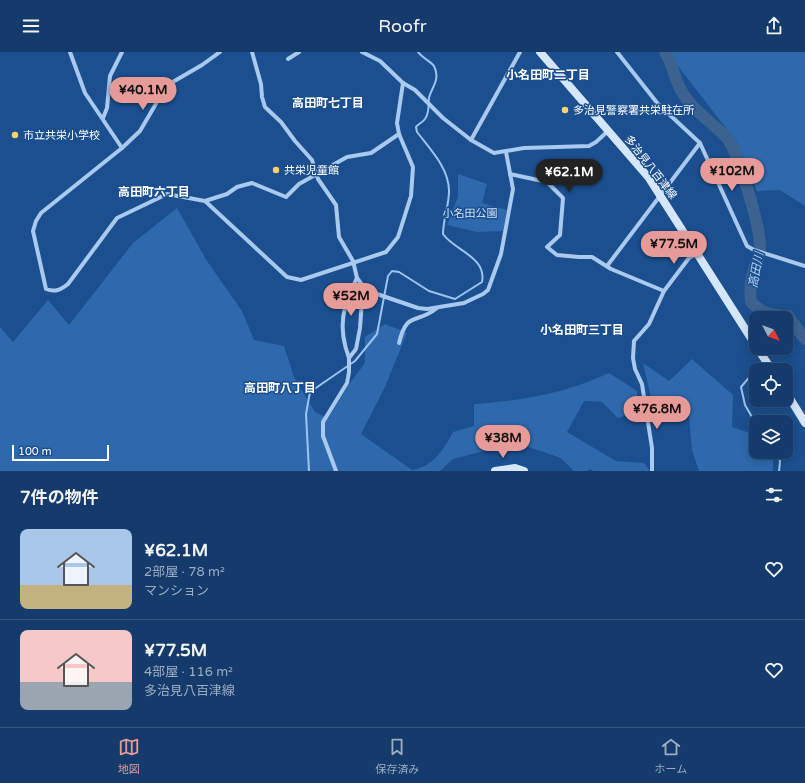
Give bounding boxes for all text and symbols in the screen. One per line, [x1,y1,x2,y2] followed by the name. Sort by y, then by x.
[20,15,42,37] icon: menu
[378,15,427,37] text: Roofr
[763,15,785,37] icon: share
[506,68,590,82] district label: 小名田町二丁目
[110,77,176,111] pin: ¥40.1M
[119,82,167,98] text: ¥40.1M
[292,96,364,110] district label: 高田町七丁目
[573,104,695,117] place label: 多治見警察署共栄駐在所
[560,105,570,115] marker: 多治見警察署共栄駐在所
[23,129,100,142] place label: 市立共栄小学校
[10,130,20,140] marker: 市立共栄小学校
[622,133,679,202] street label: 多治見八百津線
[704,158,760,192] pin: ¥102M
[536,159,602,193] pin: ¥62.1M
[709,163,755,179] text: ¥102M
[284,164,339,177] place label: 共栄児童館
[545,164,593,180] text: ¥62.1M
[271,165,281,175] marker: 共栄児童館
[118,185,190,199] district label: 高田町六丁目
[443,207,498,220] park label: 小名田公園
[641,231,707,265] pin: ¥77.5M
[650,236,698,252] text: ¥77.5M
[746,249,767,289] water label: 高田川
[327,283,375,317] pin: ¥52M
[332,288,370,304] text: ¥52M
[749,311,793,355] north arrow
[749,311,793,459] map controls
[540,323,624,337] district label: 小名田町三丁目
[749,363,793,407] button: locate
[244,381,316,395] district label: 高田町八丁目
[624,396,690,430] pin: ¥76.8M
[633,401,681,417] text: ¥76.8M
[749,415,793,459] button: layers
[479,425,527,459] pin: ¥38M
[484,430,522,446] text: ¥38M
[12,443,109,462] scale bar
[18,445,52,458] text: 100 m
[763,484,785,506] icon: filters
[20,487,99,508] text: 7件の物件
[144,540,208,561] text: ¥62.1M
[52,545,100,593] icon: home
[763,558,785,580] icon: heart
[144,564,225,580] text: 2部屋 · 78 m²
[144,583,209,599] text: マンション
[144,640,207,661] text: ¥77.5M
[52,646,100,694] icon: home
[763,659,785,681] icon: heart
[144,664,233,680] text: 4部屋 · 116 m²
[144,683,235,699] text: 多治見八百津線
[118,736,140,776] tab: 地図
[375,736,419,776] tab: 保存済み
[655,736,687,776] tab: ホーム

